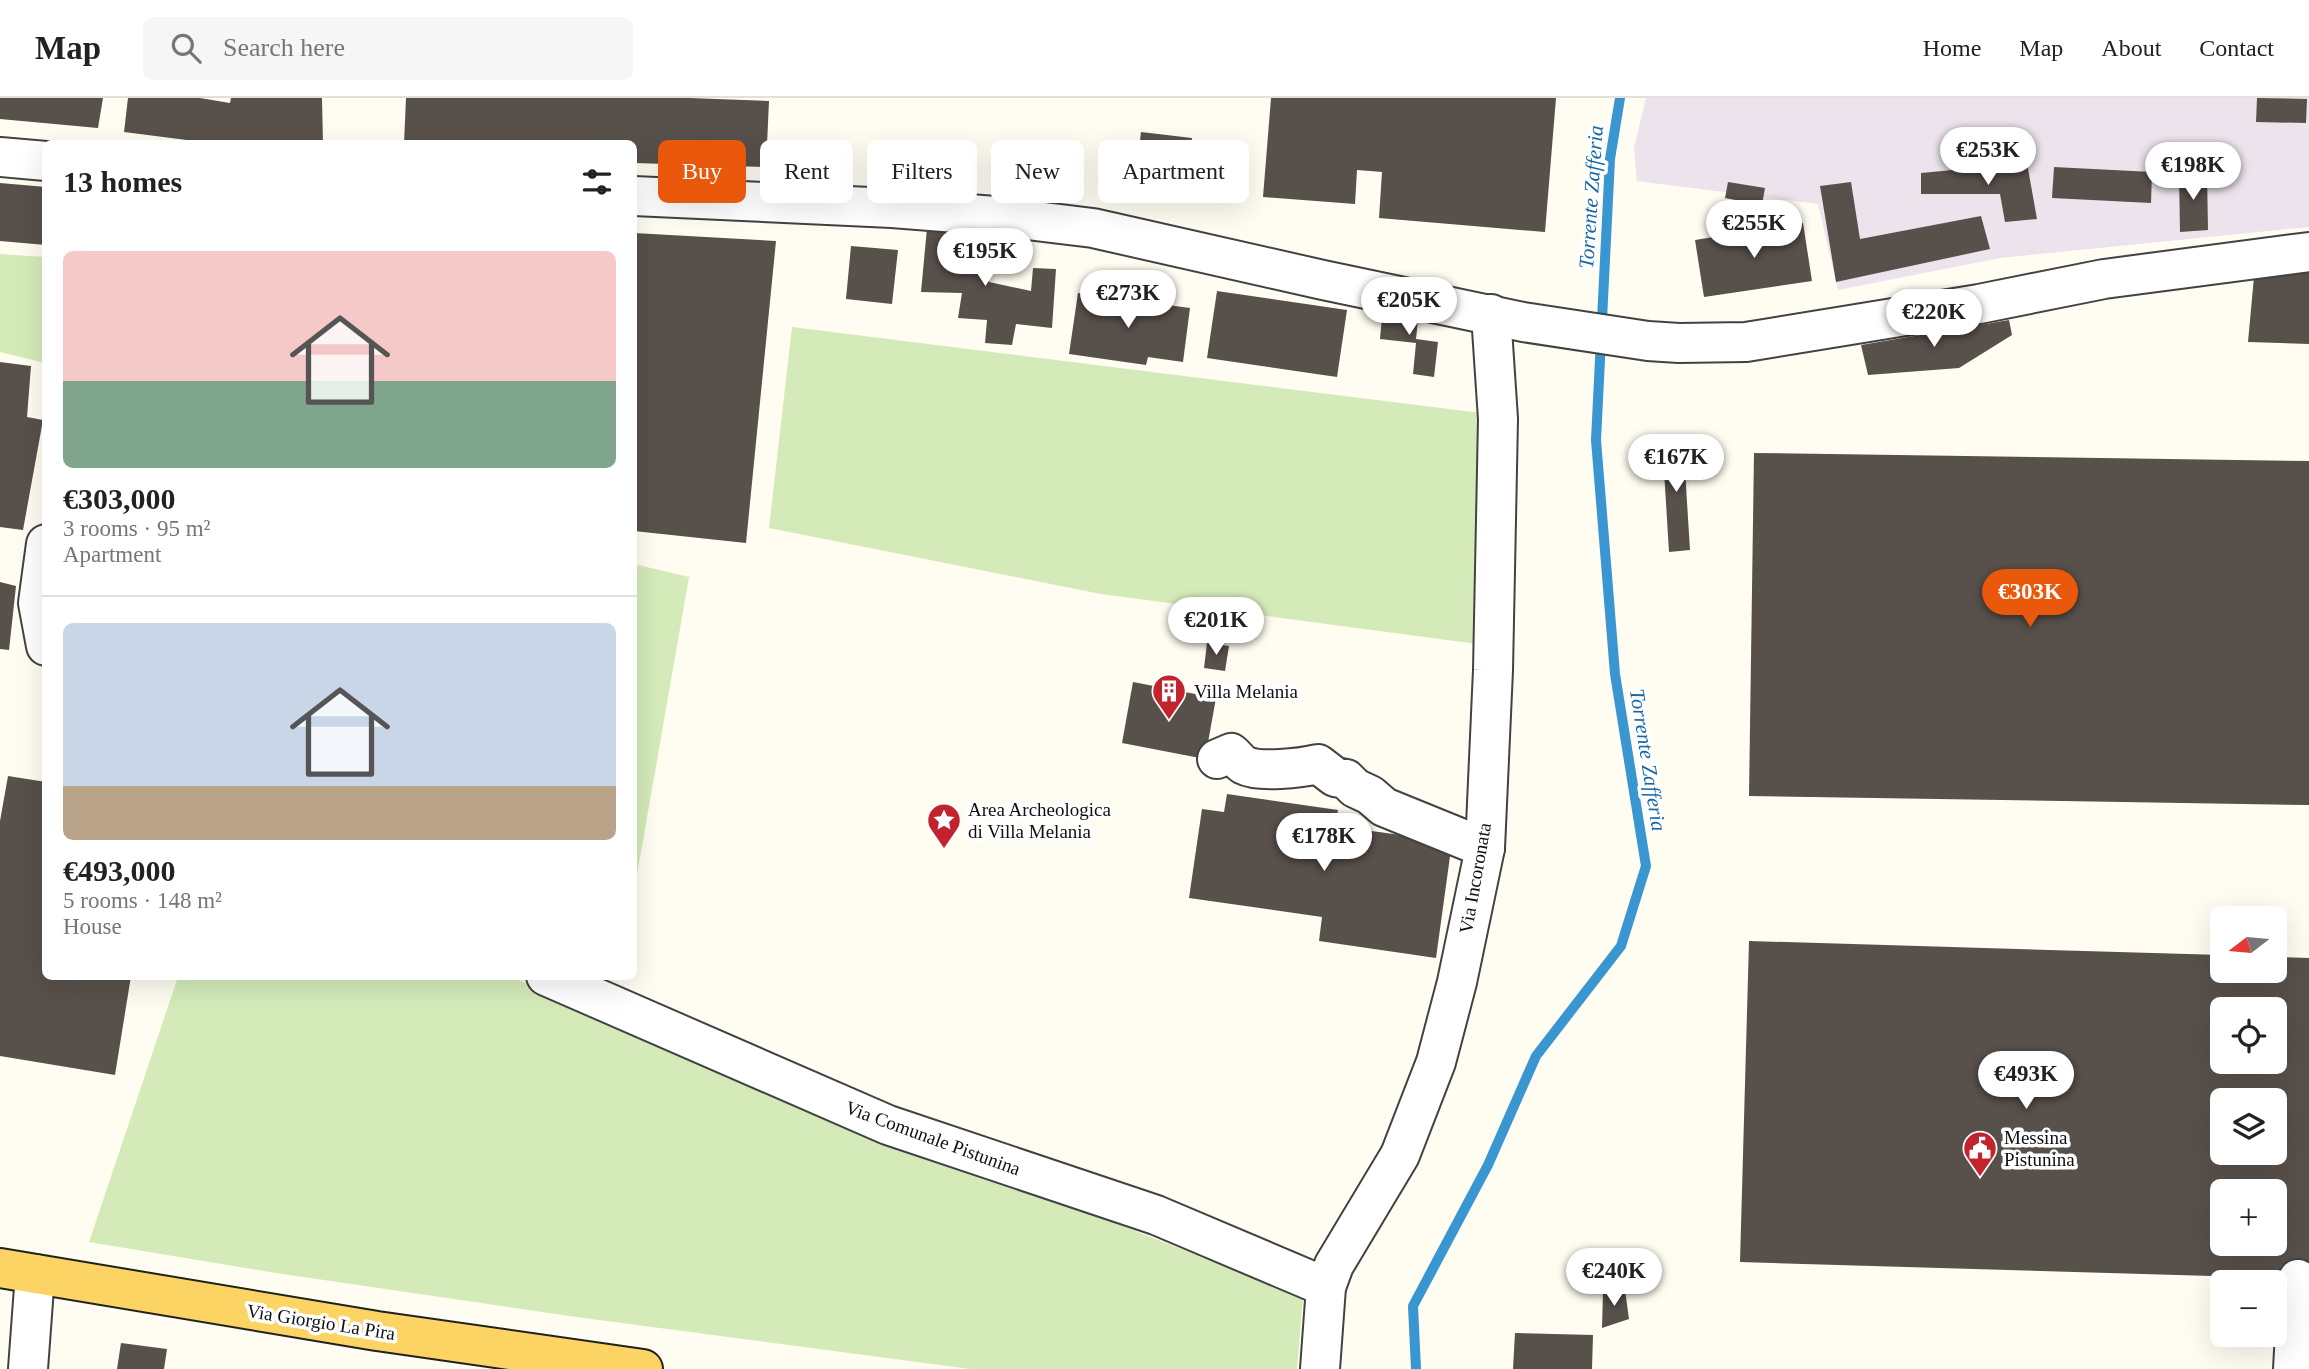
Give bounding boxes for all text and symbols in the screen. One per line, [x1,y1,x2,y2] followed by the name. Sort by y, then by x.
[143,17,633,80] search box
[167,29,205,67] icon: search
[35,30,101,66] text: Map
[223,33,345,62] text: Search here
[1923,35,1981,61] text: Home
[2019,35,2063,61] text: Map
[2101,35,2161,61] text: About
[2199,35,2274,61] text: Contact
[1574,124,1608,270] water label: Torrente Zafferia
[1939,127,2037,187] pin: €253K
[1956,137,2020,162] text: €253K
[658,140,746,203] chip: Buy
[760,140,853,203] chip: Rent
[867,140,977,203] chip: Filters
[991,140,1084,203] chip: New
[1098,140,1249,203] chip: Apartment
[2144,142,2242,202] pin: €198K
[2161,152,2225,177] text: €198K
[578,163,616,201] icon: filters
[63,165,182,198] text: 13 homes
[1705,200,1803,260] pin: €255K
[1722,210,1786,235] text: €255K
[936,228,1034,288] pin: €195K
[953,238,1017,263] text: €195K
[1079,271,1177,330] pin: €273K
[1360,278,1458,337] pin: €205K
[1096,280,1160,305] text: €273K
[1377,287,1441,312] text: €205K
[1885,289,1983,349] pin: €220K
[277,297,403,423] icon: home
[1902,299,1966,324] text: €220K
[1627,434,1725,494] pin: €167K
[1644,444,1708,469] text: €167K
[63,482,176,515] text: €303,000
[63,516,210,541] text: 3 rooms · 95 m²
[63,542,161,567] text: Apartment
[1981,570,2079,629] pin: €303K
[1998,579,2062,604] text: €303K
[1167,598,1265,657] pin: €201K
[1184,607,1248,632] text: €201K
[277,669,403,795] icon: home
[1150,672,1188,721] building icon: Villa Melania
[1194,681,1298,702] place label: Villa Melania
[1625,687,1671,833] water label: Torrente Zafferia
[968,799,1112,842] place label: Area Archeologica di Villa Melania
[925,801,963,850] place icon: Area Archeologica di Villa Melania
[1275,814,1373,873] pin: €178K
[1455,820,1495,935] street label: Via Incoronata
[1292,823,1356,848] text: €178K
[63,854,176,887] text: €493,000
[63,888,222,913] text: 5 rooms · 148 m²
[2210,906,2287,984] north arrow
[2210,906,2287,1347] map controls
[63,914,122,939] text: House
[2210,997,2287,1074] button: locate
[1977,1052,2075,1111] pin: €493K
[1994,1061,2058,1086] text: €493K
[2210,1088,2287,1165] button: layers
[843,1097,1024,1180] street label: Via Comunale Pistunina
[2004,1127,2075,1170] place label: Messina Pistunina
[1961,1129,1999,1178] public building icon: Messina Pistunina
[2210,1179,2287,1256] button: +
[1565,1248,1663,1308] pin: €240K
[1582,1258,1646,1283] text: €240K
[2210,1270,2287,1347] button: −
[245,1300,397,1344] street label: Via Giorgio La Pira

